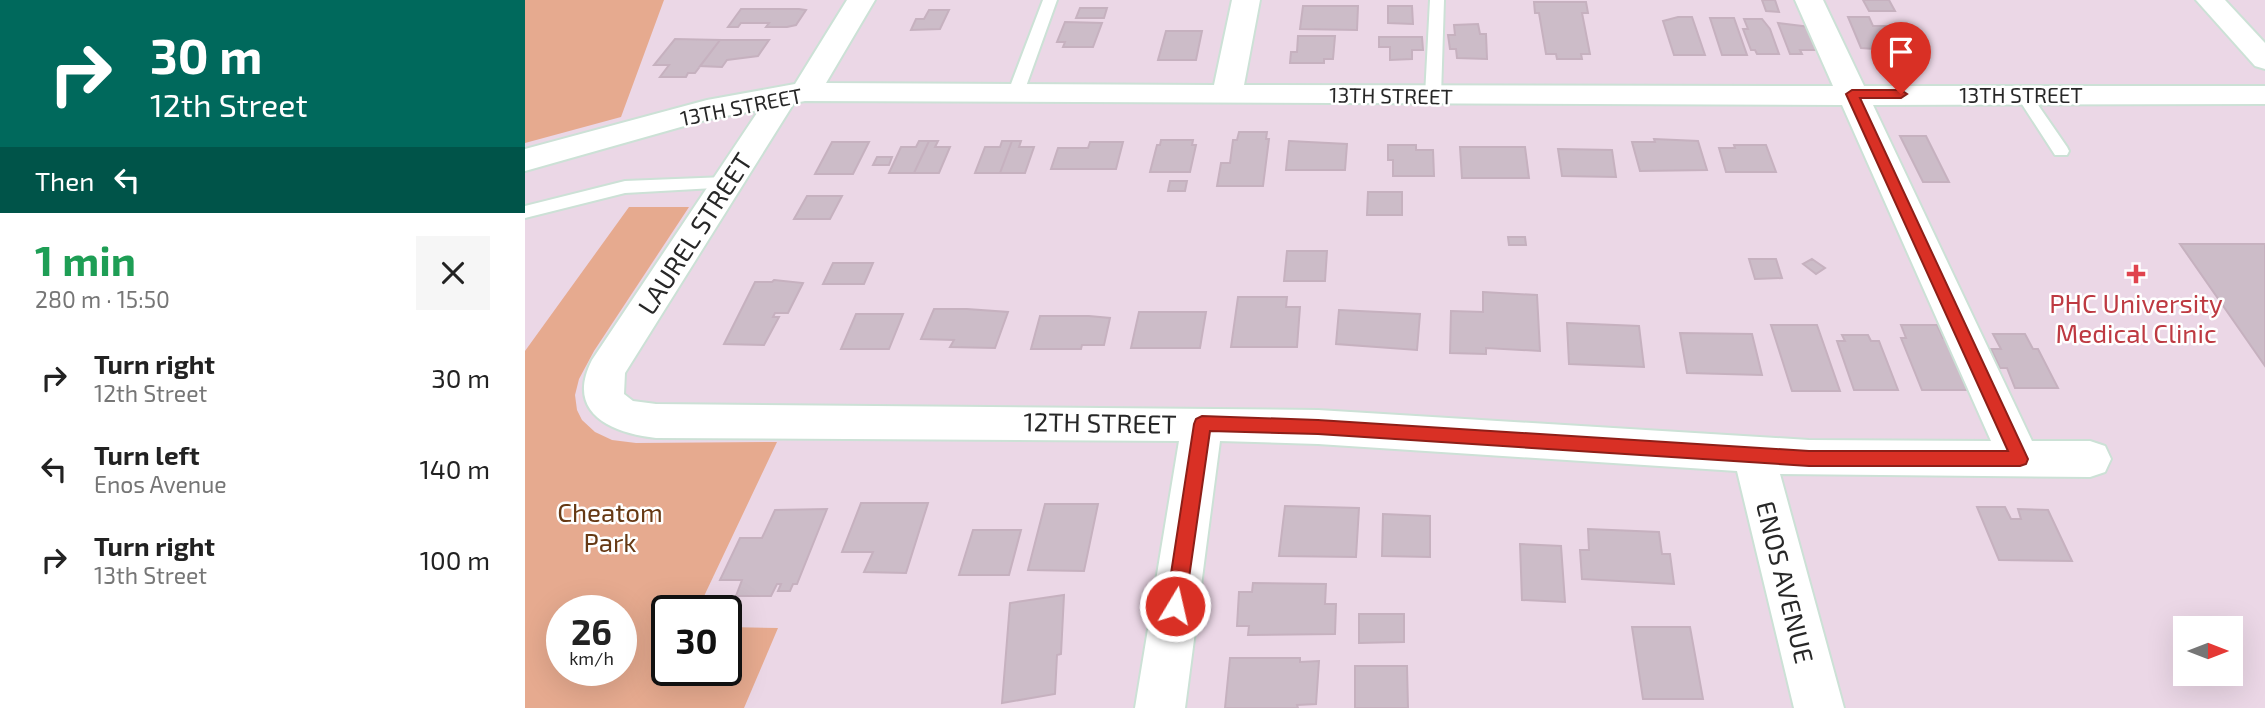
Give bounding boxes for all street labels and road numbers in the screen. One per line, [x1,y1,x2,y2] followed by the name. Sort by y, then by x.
[1329,81,1453,109] street label: 13TH STREET
[678,82,804,130] street label: 13TH STREET
[1959,82,2083,107] street label: 13TH STREET
[630,147,758,319] street label: LAUREL STREET
[1023,405,1177,439] street label: 12TH STREET
[1751,498,1821,666] street label: ENOS AVENUE

